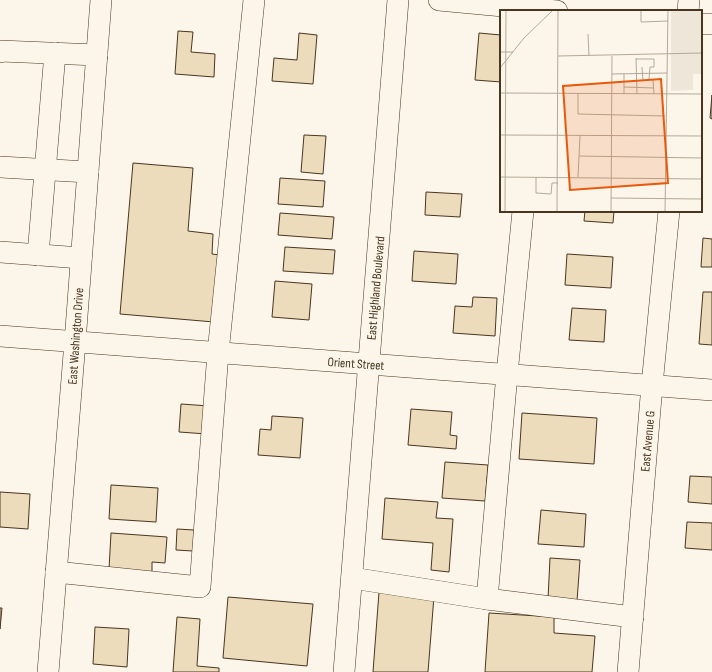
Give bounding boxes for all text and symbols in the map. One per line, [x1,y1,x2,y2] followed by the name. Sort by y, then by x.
[500,10,702,212] inset map
[363,236,389,341] street label: East Highland Boulevard
[65,287,87,385] street label: East Washington Drive
[327,354,385,374] street label: Orient Street
[637,410,659,472] street label: East Avenue G

